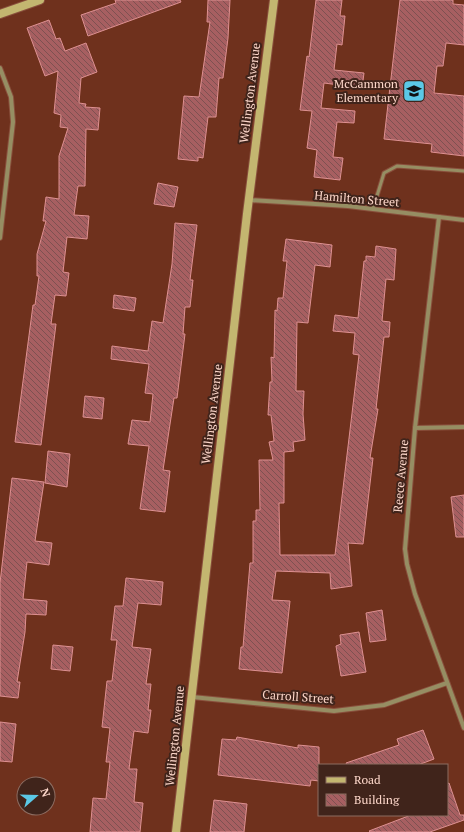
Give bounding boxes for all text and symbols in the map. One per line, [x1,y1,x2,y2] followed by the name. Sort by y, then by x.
[236,42,263,144] street label: Wellington Avenue
[334,76,399,105] place label: McCammon Elementary
[401,78,427,104] school or university icon: McCammon Elementary
[314,187,401,210] street label: Hamilton Street
[198,363,225,465] street label: Wellington Avenue
[390,439,411,513] street label: Reece Avenue
[162,685,187,787] street label: Wellington Avenue
[262,687,335,707] street label: Carroll Street
[318,764,448,816] legend
[354,772,381,787] text: Road
[16,776,56,816] north arrow
[37,786,54,800] text: N
[354,792,400,807] text: Building

